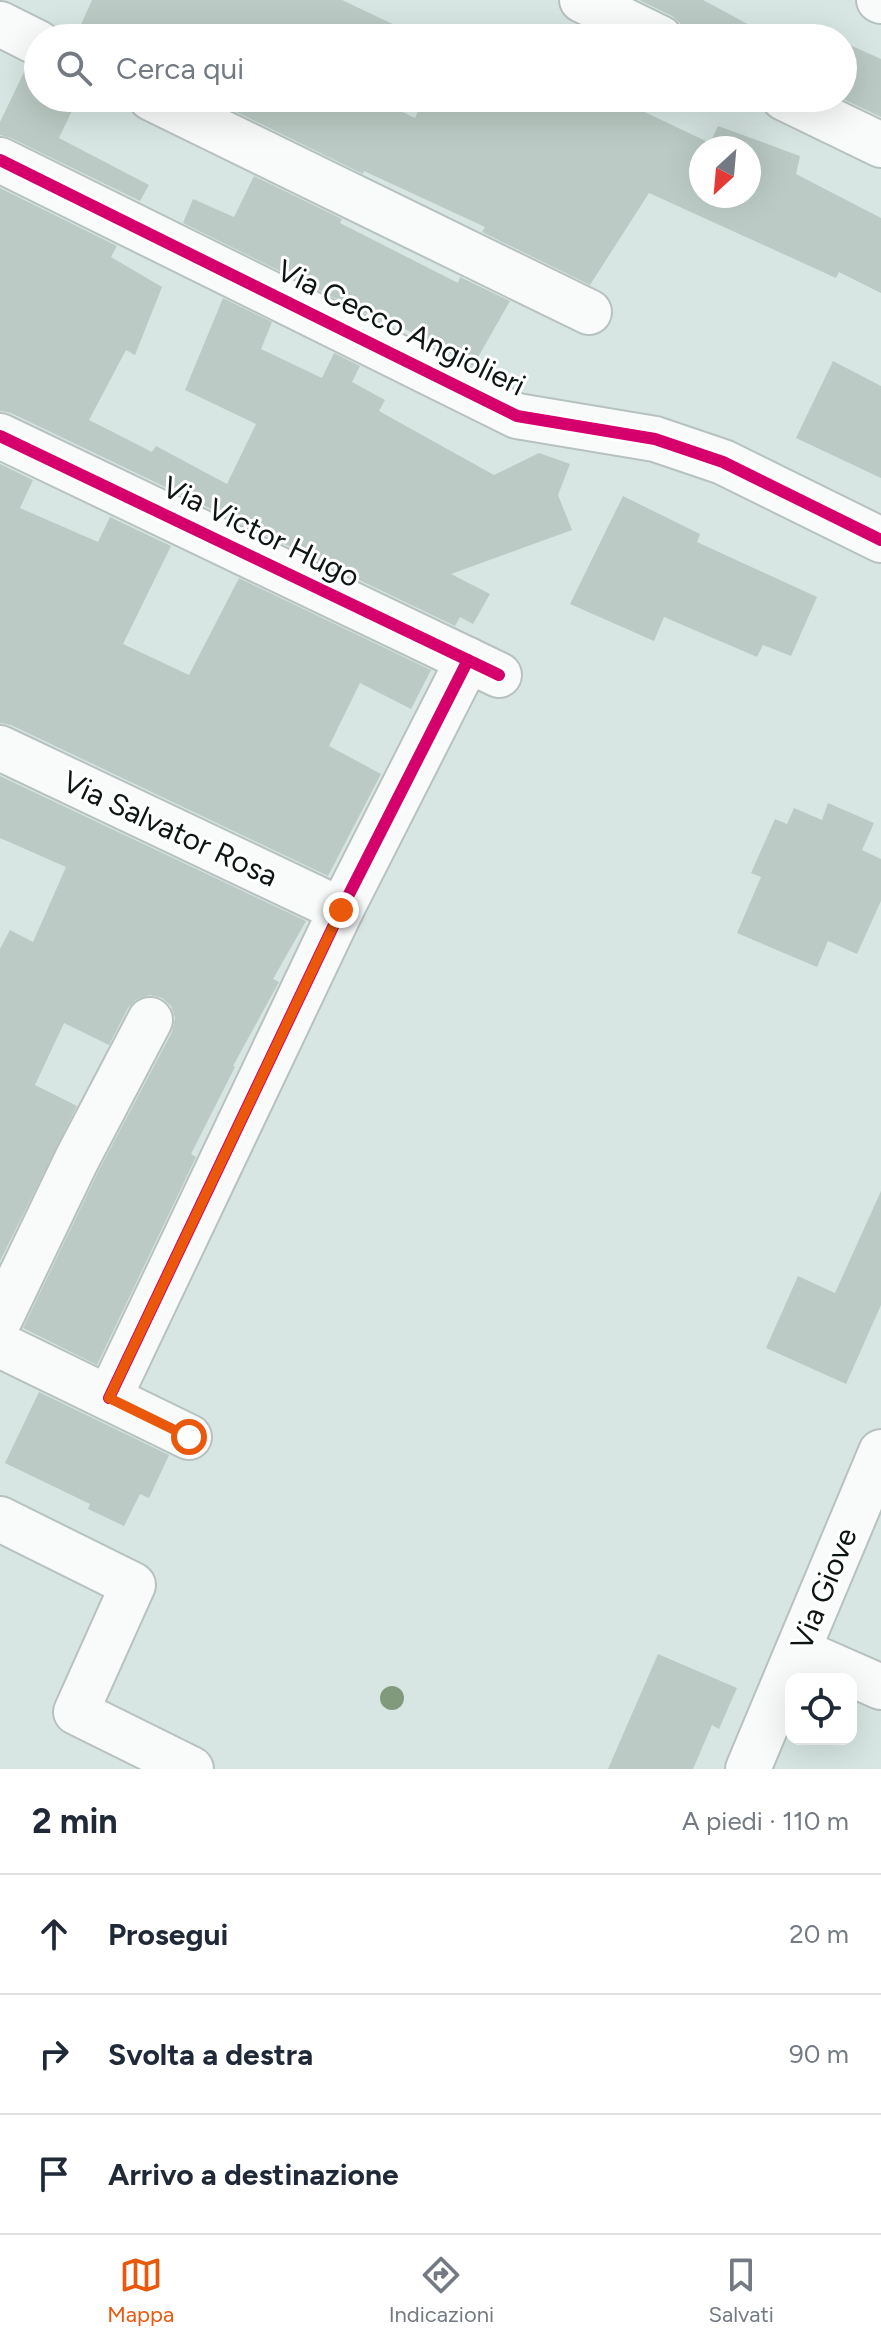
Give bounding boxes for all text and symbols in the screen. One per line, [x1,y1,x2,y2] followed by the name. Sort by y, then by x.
[24,24,857,112] search box
[52,46,96,90] icon: search
[116,50,244,87] text: Cerca qui
[689,136,761,208] north arrow
[271,251,531,404] street label: Via Cecco Angiolieri
[157,468,366,595] street label: Via Victor Hugo
[57,763,284,895] street label: Via Salvator Rosa
[323,892,359,928] route end
[171,1419,207,1455] route start
[782,1522,865,1655] street label: Via Giove
[785,1673,857,1745] map controls
[785,1673,857,1745] button: locate
[32,1801,118,1842] text: 2 min
[682,1805,849,1837] text: A piedi · 110 m
[32,1912,76,1956] icon: ahead
[108,1916,228,1953] text: Prosegui
[789,1918,849,1950] text: 20 m
[32,2032,76,2076] icon: right
[108,2036,313,2073] text: Svolta a destra
[789,2038,849,2070] text: 90 m
[32,2152,76,2196] icon: arrive
[108,2156,399,2193] text: Arrivo a destinazione
[107,2253,174,2328] tab: Mappa
[389,2253,494,2328] tab: Indicazioni
[708,2253,774,2328] tab: Salvati

